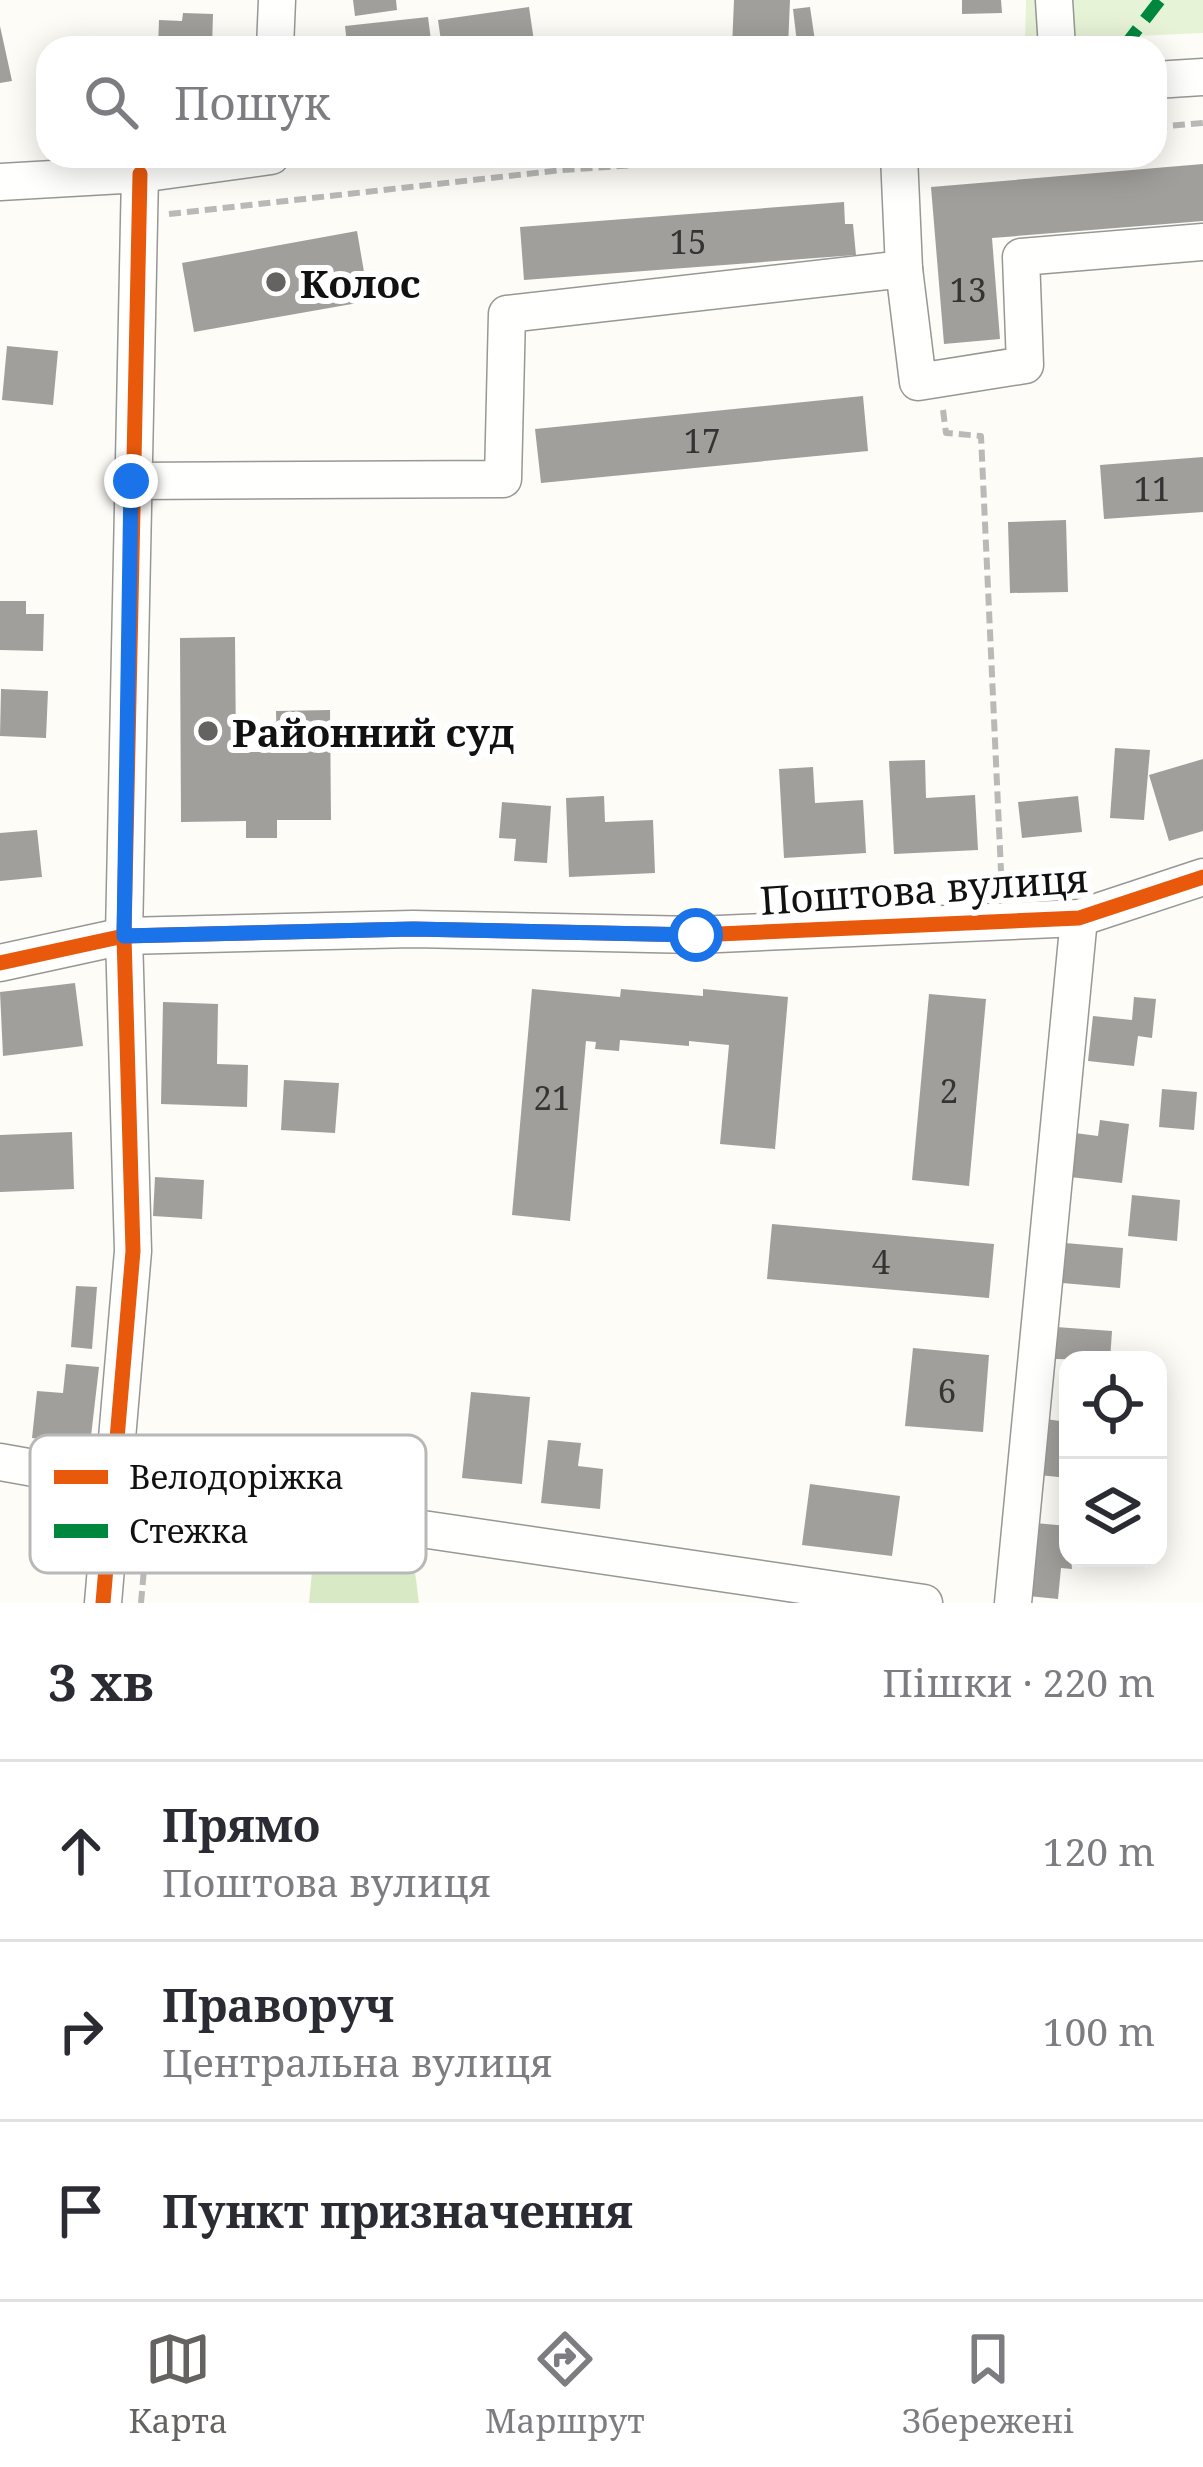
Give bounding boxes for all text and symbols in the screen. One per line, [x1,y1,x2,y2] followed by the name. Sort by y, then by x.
[36,36,1167,168] search box
[78,69,144,135] icon: search
[174,72,330,133] text: Пошук
[670,219,706,264] house number: 15
[300,256,421,309] place label: Колос
[950,267,986,312] house number: 13
[263,269,289,295] marker: Колос
[684,418,720,463] house number: 17
[104,454,158,508] route end
[1134,466,1170,511] house number: 11
[232,705,514,758] place label: Районний суд
[195,718,221,744] marker: Районний суд
[758,850,1090,926] street label: Поштова вулиця
[669,908,723,962] route start
[940,1068,958,1113] house number: 2
[534,1075,570,1120] house number: 21
[872,1239,890,1284] house number: 4
[1059,1351,1167,1567] map controls
[1059,1351,1167,1459] button: locate
[938,1368,956,1413] house number: 6
[30,1435,426,1573] legend
[129,1454,344,1499] text: Велодоріжка
[1059,1459,1167,1567] button: layers
[129,1508,249,1553] text: Стежка
[48,1646,154,1716] text: 3 хв
[882,1655,1155,1708] text: Пішки · 220 m
[162,1794,320,1855] text: Прямо
[48,1818,114,1884] icon: ahead
[1043,1824,1155,1877] text: 120 m
[162,1855,491,1908] text: Поштова вулиця
[162,1974,394,2035] text: Праворуч
[48,1998,114,2064] icon: right
[1043,2004,1155,2057] text: 100 m
[162,2035,553,2088] text: Центральна вулиця
[48,2178,114,2244] icon: arrive
[162,2180,633,2241] text: Пункт призначення
[129,2326,228,2443] tab: Карта
[485,2326,645,2443] tab: Маршрут
[902,2326,1074,2443] tab: Збережені

